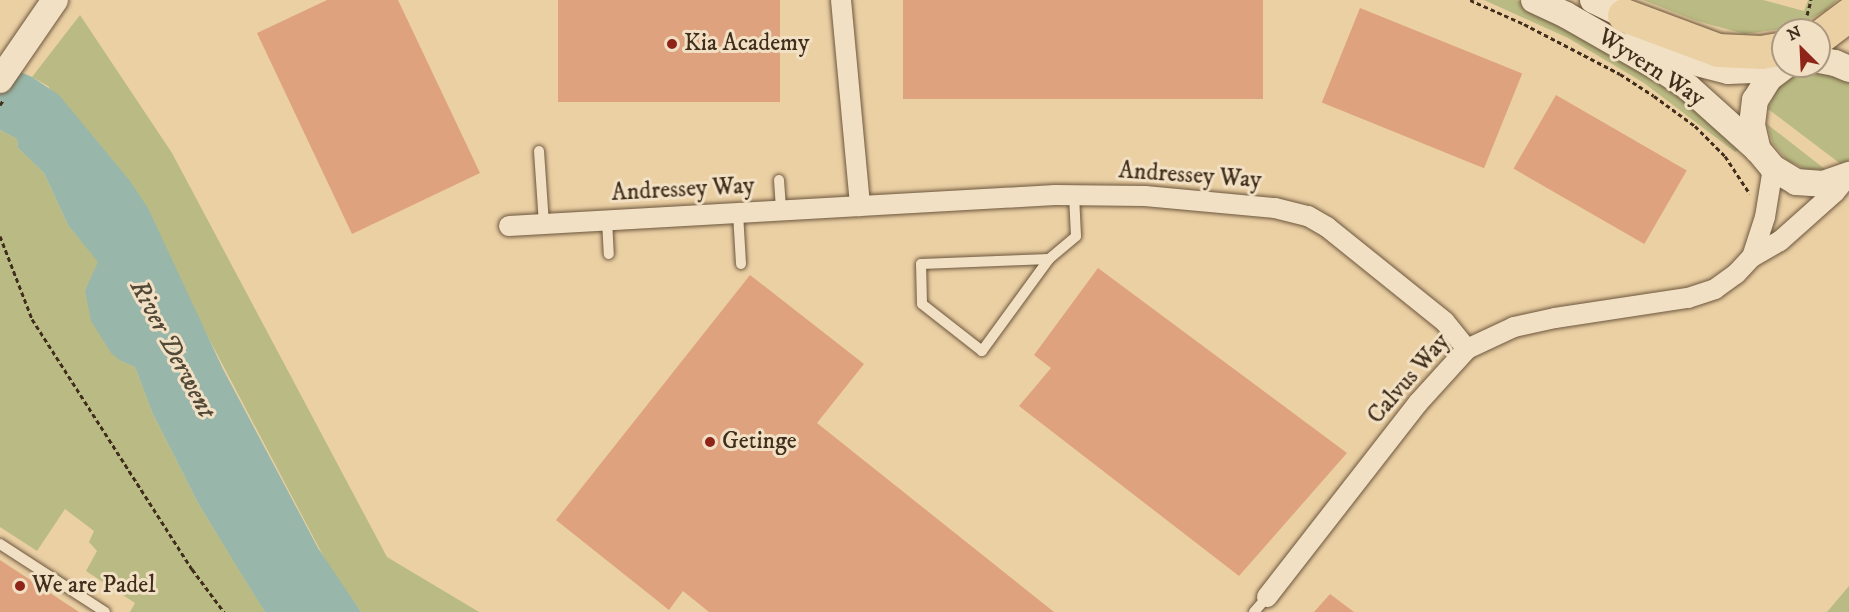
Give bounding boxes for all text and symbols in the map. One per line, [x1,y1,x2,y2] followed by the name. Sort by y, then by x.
[1771,18,1831,78] north arrow
[1784,22,1805,45] text: N
[1592,23,1710,113] street label: Wyvern Way
[684,30,809,58] place label: Kia Academy
[665,37,679,51] marker: Kia Academy
[1118,157,1262,195] street label: Andressey Way
[611,172,755,208] street label: Andressey Way
[123,275,221,423] water label: River Derwent
[1362,328,1456,430] street label: Calvus Way
[722,428,797,456] place label: Getinge
[703,435,717,449] marker: Getinge
[32,572,155,600] place label: We are Padel
[13,579,27,593] marker: We are Padel

